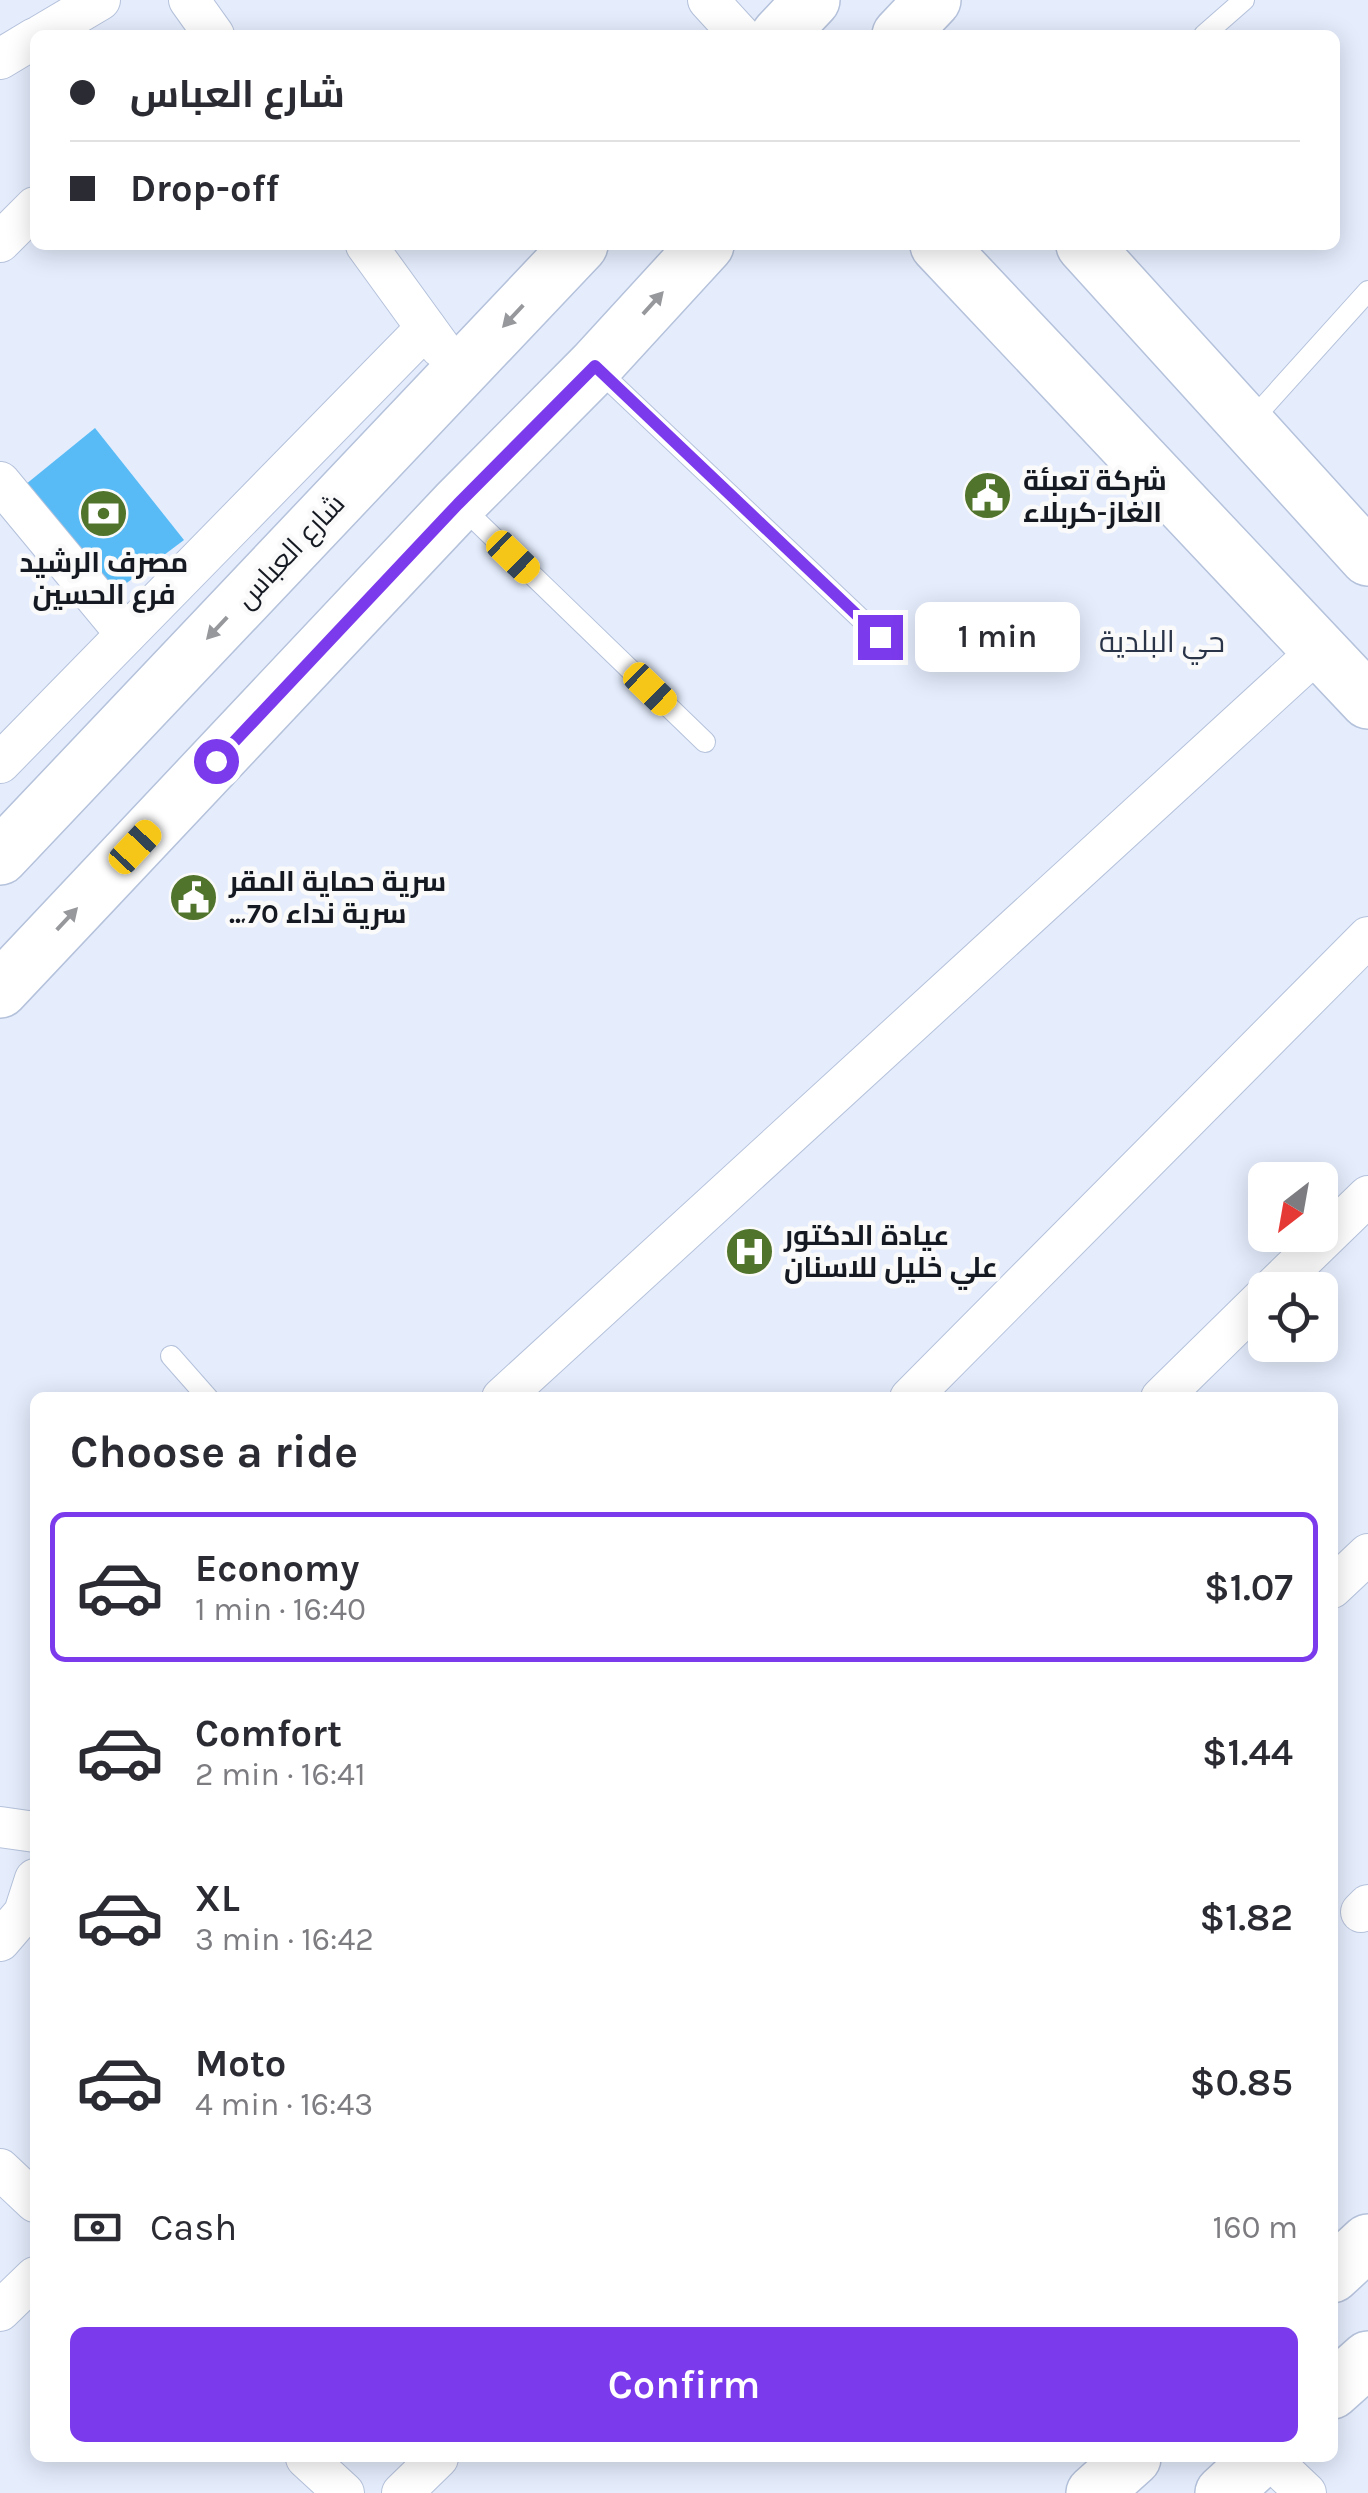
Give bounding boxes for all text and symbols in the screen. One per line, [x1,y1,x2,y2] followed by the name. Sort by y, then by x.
[130,72,345,117] text: شارع العباس
[130,166,279,211] text: Drop-off
[641,291,663,316] one-way arrow
[502,303,525,327] one-way arrow
[1023,464,1167,529] place label: شركة تعبئة الغاز-كربلاء
[962,470,1014,522] public building icon: شركة تعبئة الغاز-كربلاء
[229,487,353,616] street label: شارع العباس
[78,488,130,540] bank icon: مصرف الرشيد فرع الحسين
[481,525,545,589] car
[20,546,188,613] place label: مصرف الرشيد فرع الحسين
[915,602,1080,672] callout: 1 min
[858,615,903,660] route end
[206,616,229,640] one-way arrow
[958,618,1037,655] text: 1 min
[1099,624,1225,665] district label: حي البلدية
[618,657,682,721] car
[194,739,239,784] route start
[104,815,166,879] car
[228,865,446,930] place label: سرية حماية المقر ...سرية نداء 70
[168,871,220,923] public building icon: سرية حماية المقر ...سرية نداء 70
[55,907,78,931] one-way arrow
[1248,1162,1338,1252] north arrow
[1248,1162,1338,1362] map controls
[783,1219,998,1290] place label: عيادة الدكتور علي خليل للاسنان
[723,1225,775,1277] hospital icon: عيادة الدكتور علي خليل للاسنان
[1248,1272,1338,1362] button: locate
[70,1426,358,1478] text: Choose a ride
[75,1542,165,1632] icon: car
[195,1546,359,1591] text: Economy
[1204,1565,1293,1610] text: $1.07
[195,1591,366,1628] text: 1 min · 16:40
[75,1707,165,1797] icon: car
[195,1711,342,1756] text: Comfort
[1202,1730,1293,1775] text: $1.44
[195,1756,366,1793] text: 2 min · 16:41
[75,1872,165,1962] icon: car
[195,1876,240,1921] text: XL
[1199,1895,1293,1940] text: $1.82
[195,1921,374,1958] text: 3 min · 16:42
[75,2037,165,2127] icon: car
[195,2041,286,2086] text: Moto
[1190,2060,1293,2105] text: $0.85
[195,2086,373,2123] text: 4 min · 16:43
[70,2200,125,2255] icon: cash
[150,2205,237,2250] text: Cash
[1213,2209,1298,2246] text: 160 m
[70,2327,1298,2442] button: Confirm

